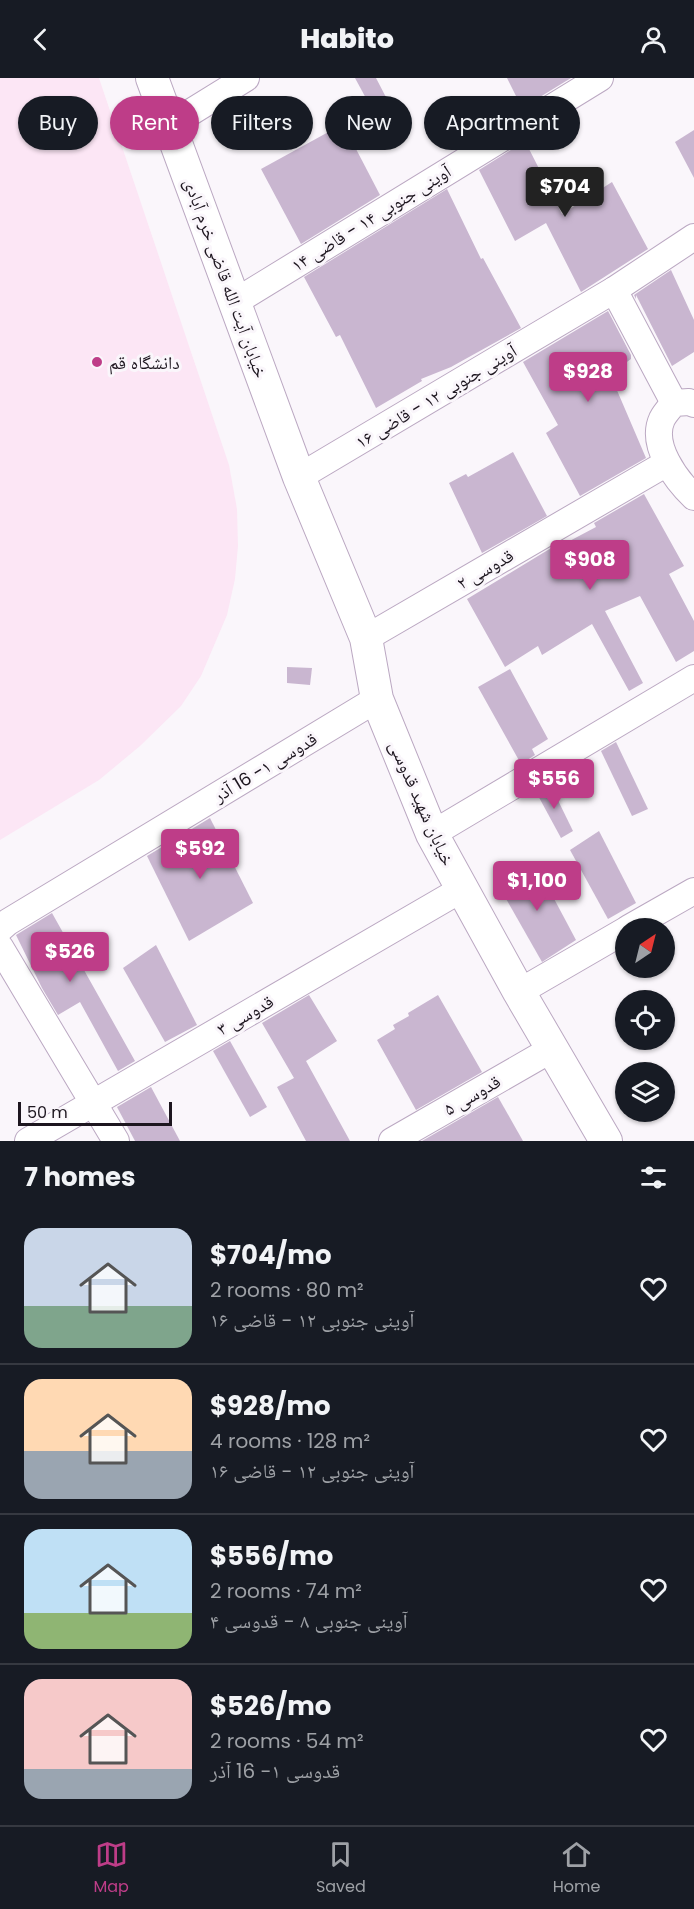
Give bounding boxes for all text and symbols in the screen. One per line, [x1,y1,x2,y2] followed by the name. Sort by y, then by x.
[300,20,394,57] text: Habito
[24,23,57,56] icon: back
[637,23,670,56] icon: person
[18,96,98,150] chip: Buy
[110,96,199,150] chip: Rent
[211,96,313,150] chip: Filters
[325,96,412,150] chip: New
[424,96,580,150] chip: Apartment
[286,158,456,277] street label: آوینی جنوبی ۱۴ - قاضی ۱۴
[529,167,601,218] pin: $704
[540,172,590,200] text: $704
[178,175,274,381] street label: خیابان آیت الله قاضی خرم آبادی
[351,338,522,454] street label: آوینی جنوبی ۱۲ - قاضی ۱۶
[109,350,180,375] place label: دانشگاه قم
[552,352,624,403] pin: $928
[90,355,104,369] marker: دانشگاه قم
[563,357,613,385] text: $928
[554,540,626,591] pin: $908
[452,543,518,595] street label: قدوسی ۲
[564,545,616,573] text: $908
[208,726,322,808] street label: قدوسی ۱- 16 آذر
[383,736,461,870] street label: خیابان شهید قدوسی
[518,759,590,810] pin: $556
[528,764,580,792] text: $556
[164,829,236,880] pin: $592
[175,834,225,862] text: $592
[488,861,586,912] pin: $1,100
[507,866,567,894] text: $1,100
[615,918,675,978] north arrow
[615,918,675,1122] map controls
[34,932,106,983] pin: $526
[45,937,95,965] text: $526
[212,989,278,1041] street label: قدوسی ۳
[615,990,675,1050] button: locate
[615,1062,675,1122] button: layers
[439,1069,505,1121] street label: قدوسی ۵
[18,1099,172,1126] scale bar
[27,1101,68,1124] text: 50 m
[24,1159,136,1195] text: 7 homes
[637,1161,670,1194] icon: filters
[210,1237,331,1273] text: $704/mo
[72,1252,144,1324] icon: home
[637,1272,670,1305] icon: heart
[210,1276,364,1304] text: 2 rooms · 80 m²
[210,1306,414,1334] text: آوینی جنوبی ۱۲ - قاضی ۱۶
[210,1388,331,1424] text: $928/mo
[72,1403,144,1475] icon: home
[637,1423,670,1456] icon: heart
[210,1427,370,1455] text: 4 rooms · 128 m²
[210,1457,414,1485] text: آوینی جنوبی ۱۲ - قاضی ۱۶
[210,1538,333,1574] text: $556/mo
[72,1553,144,1625] icon: home
[637,1573,670,1606] icon: heart
[210,1577,362,1605] text: 2 rooms · 74 m²
[210,1607,408,1635] text: آوینی جنوبی ۸ - قدوسی ۴
[210,1688,331,1724] text: $526/mo
[72,1703,144,1775] icon: home
[637,1723,670,1756] icon: heart
[210,1727,364,1755] text: 2 rooms · 54 m²
[210,1757,340,1785] text: قدوسی ۱- 16 آذر
[93,1838,129,1899] tab: Map
[316,1838,366,1899] tab: Saved
[553,1838,600,1899] tab: Home

